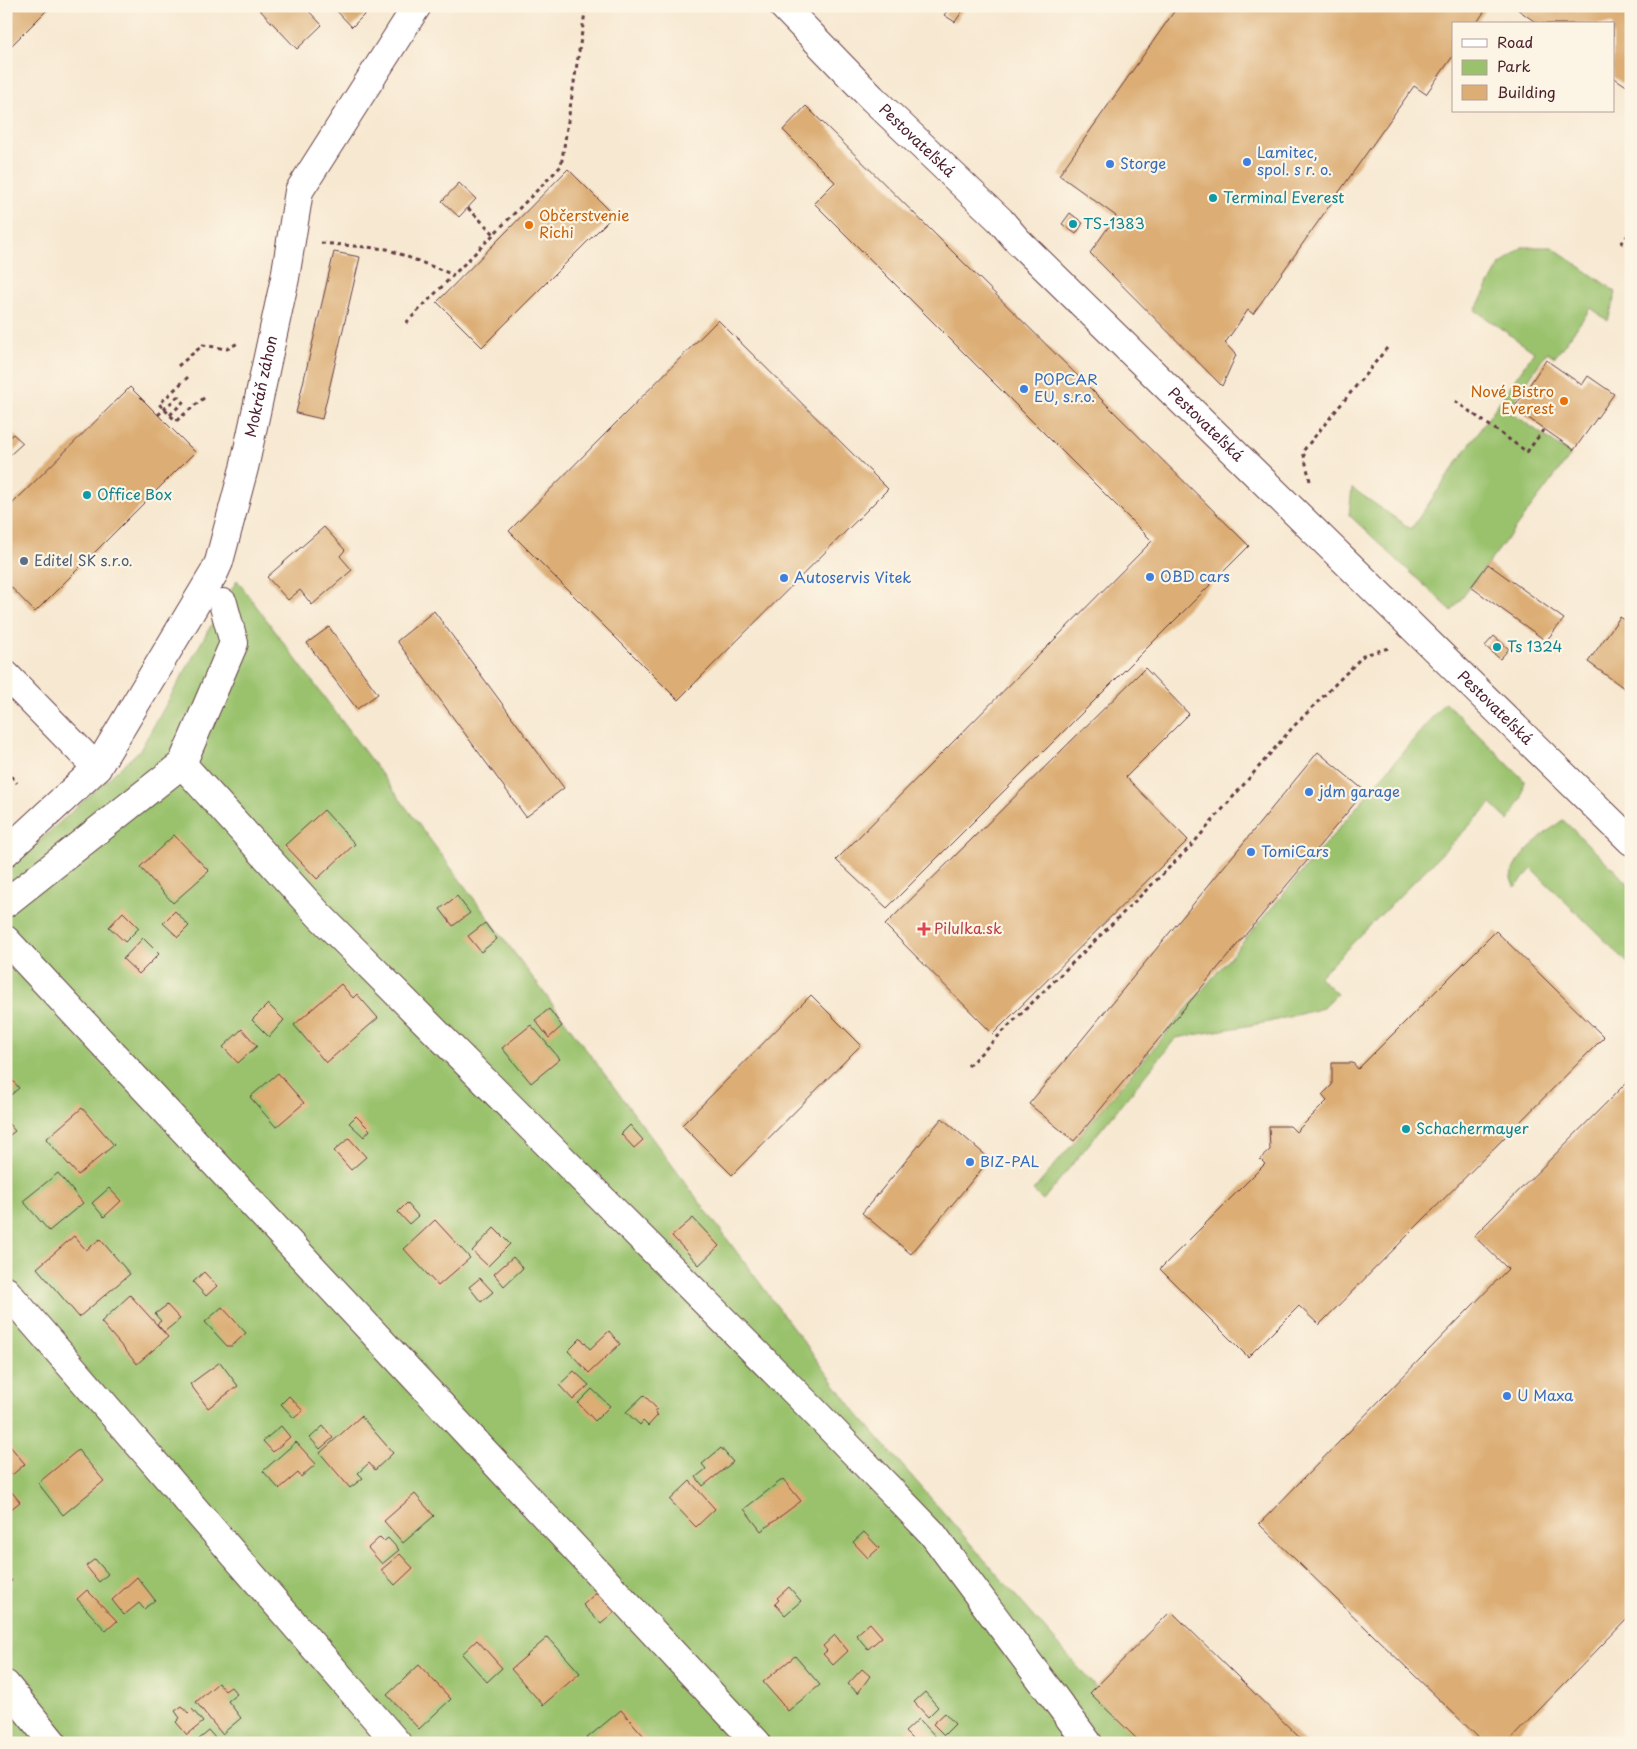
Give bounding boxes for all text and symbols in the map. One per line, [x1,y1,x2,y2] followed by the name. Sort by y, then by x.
[1452,22,1614,112] legend
[1497,30,1533,53] text: Road
[1497,54,1531,77] text: Park
[1497,80,1556,103] text: Building
[875,98,962,182] street label: Pestovateľská
[1257,140,1332,180] place label: Lamitec, spol. s r. o.
[1120,151,1166,174] place label: Storge
[1241,156,1253,168] marker: Lamitec, spol. s r. o.
[1104,158,1116,170] marker: Storge
[1223,185,1344,208] place label: Terminal Everest
[1207,192,1219,204] marker: Terminal Everest
[539,203,629,243] place label: Občerstvenie Richi
[1083,211,1145,234] place label: TS-1383
[1067,218,1079,230] marker: TS-1383
[523,219,535,231] marker: Občerstvenie Richi
[238,333,282,439] street label: Mokráň záhon
[1034,367,1098,407] place label: POPCAR EU, s.r.o.
[1470,379,1554,419] place label: Nové Bistro Everest
[1164,381,1250,466] street label: Pestovateľská
[1018,383,1030,395] marker: POPCAR EU, s.r.o.
[1558,395,1570,407] marker: Nové Bistro Everest
[97,482,172,505] place label: Office Box
[81,489,93,501] marker: Office Box
[34,548,133,571] place label: Editel SK s.r.o.
[18,555,30,567] marker: Editel SK s.r.o.
[1160,564,1230,587] place label: OBD cars
[794,565,911,588] place label: Autoservis Vitek
[1144,571,1156,583] marker: OBD cars
[778,572,790,584] marker: Autoservis Vitek
[1507,634,1562,657] place label: Ts 1324
[1491,641,1503,653] marker: Ts 1324
[1453,664,1540,750] street label: Pestovateľská
[1317,779,1400,802] place label: jdm garage
[1303,786,1315,798] marker: jdm garage
[1261,839,1329,862] place label: TomiCars
[1245,846,1257,858] marker: TomiCars
[934,916,1002,939] place label: Pilulka.sk
[918,923,930,935] marker: Pilulka.sk
[1416,1116,1529,1139] place label: Schachermayer
[1400,1123,1412,1135] marker: Schachermayer
[980,1149,1039,1172] place label: BIZ-PAL
[964,1156,976,1168] marker: BIZ-PAL
[1517,1383,1574,1406] place label: U Maxa
[1501,1390,1513,1402] marker: U Maxa

